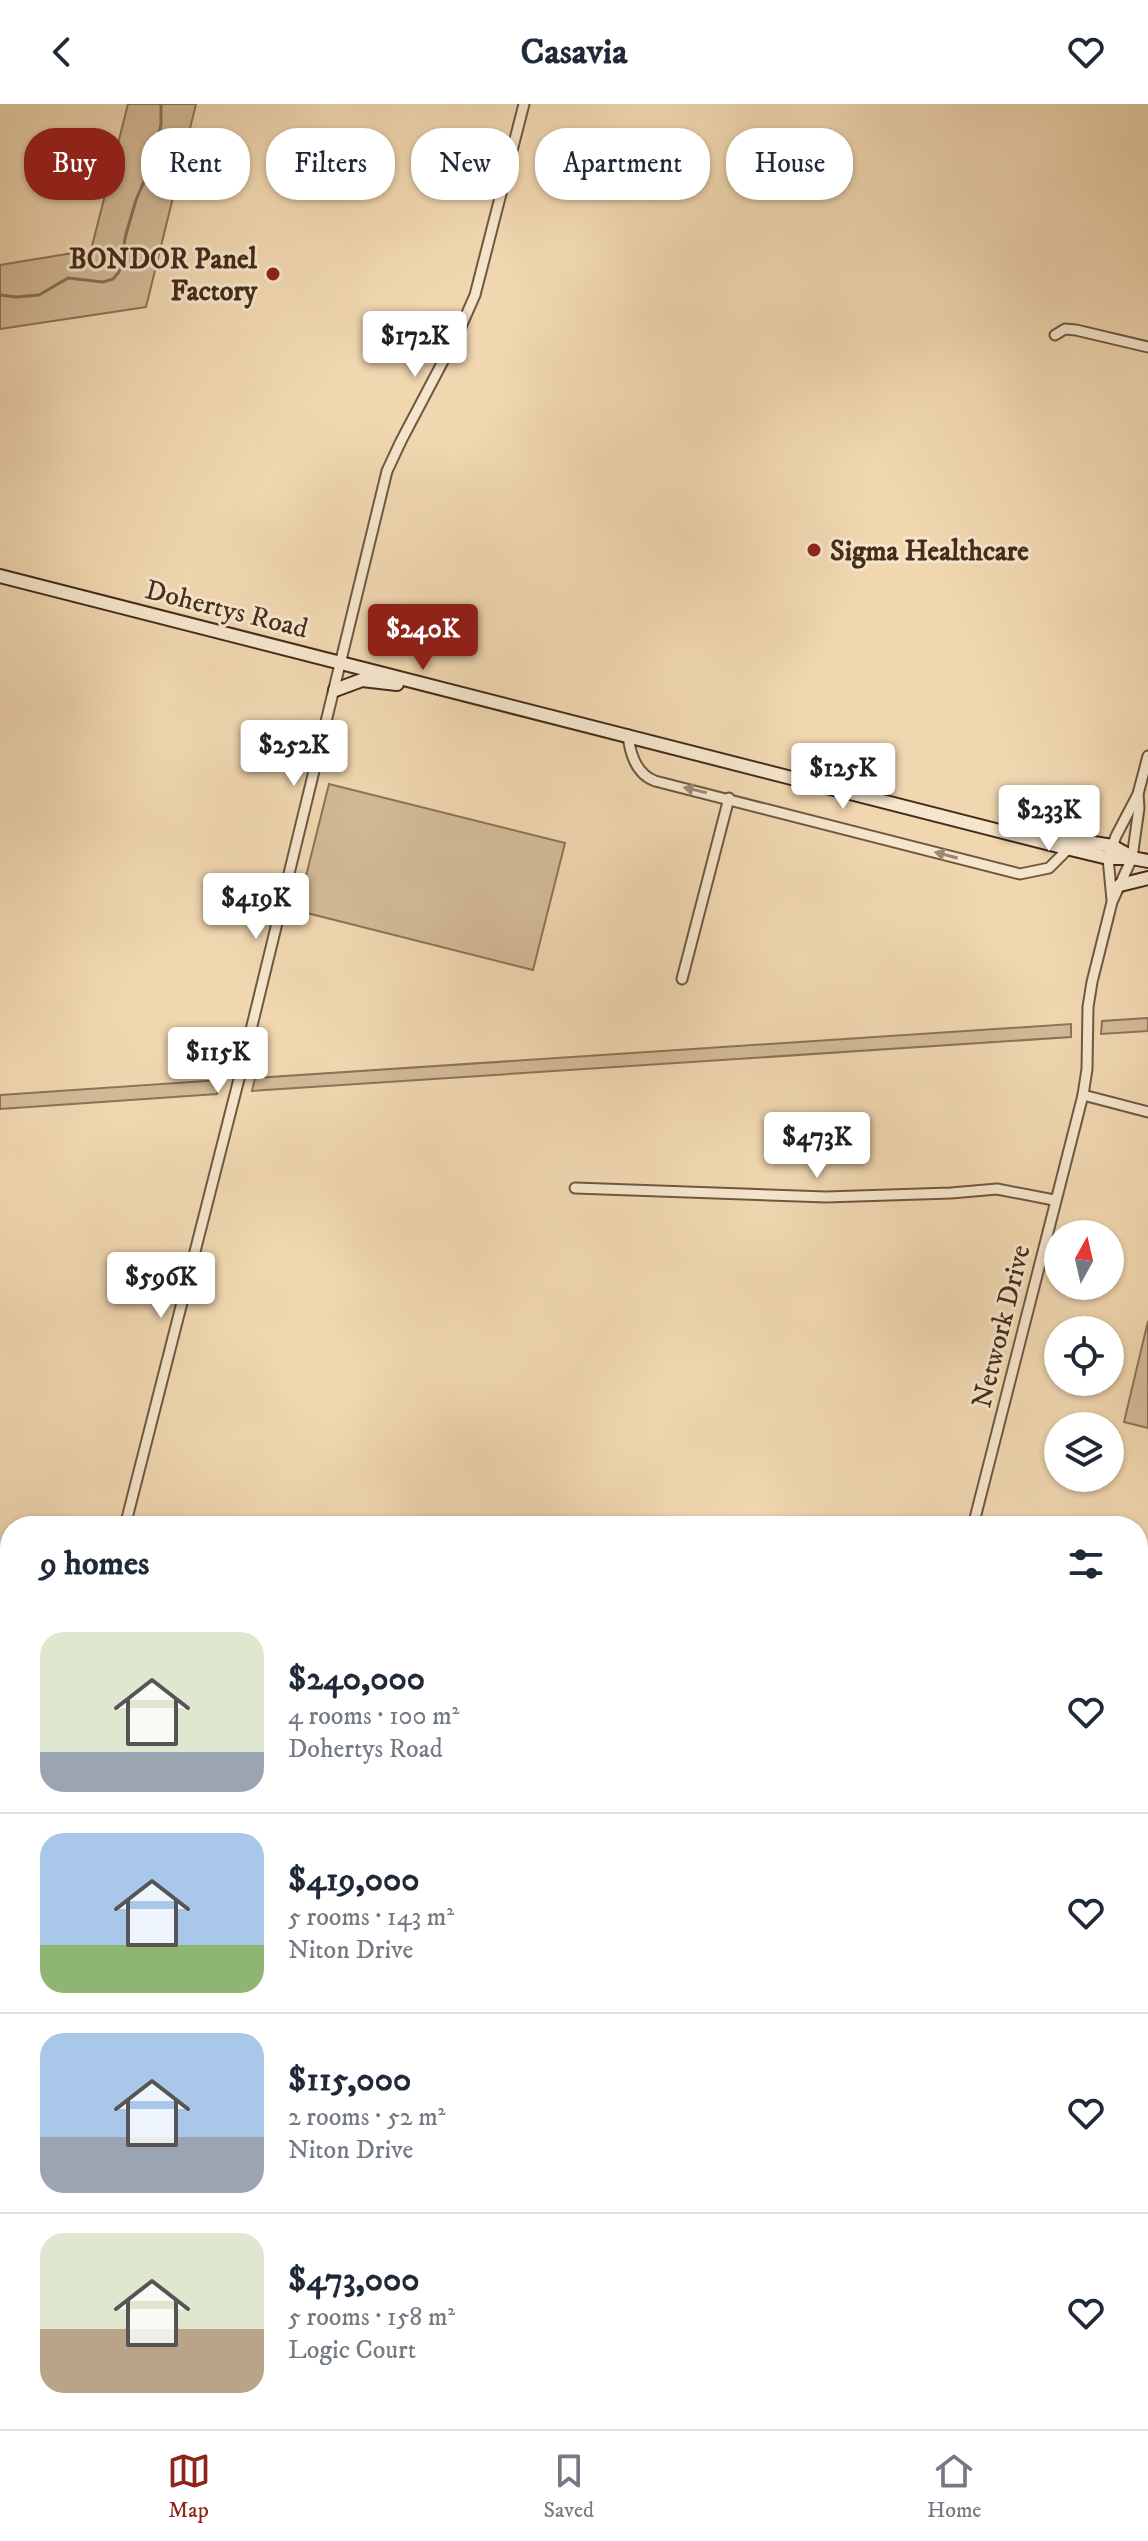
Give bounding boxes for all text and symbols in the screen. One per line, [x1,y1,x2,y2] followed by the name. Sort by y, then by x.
[40,30,84,74] icon: back
[521,30,627,75] text: Casavia
[1064,30,1108,74] icon: heart
[24,128,125,200] chip: Buy
[141,128,250,200] chip: Rent
[266,128,395,200] chip: Filters
[411,128,519,200] chip: New
[535,128,710,200] chip: Apartment
[726,128,853,200] chip: House
[69,242,258,309] place label: BONDOR Panel Factory
[264,265,282,283] marker: BONDOR Panel Factory
[359,311,471,379] pin: $172K
[381,320,449,353] text: $172K
[830,534,1029,569] place label: Sigma Healthcare
[805,541,823,559] marker: Sigma Healthcare
[142,572,312,647] street label: Dohertys Road
[367,604,479,672] pin: $240K
[386,613,460,646] text: $240K
[238,720,350,788] pin: $252K
[259,729,329,762] text: $252K
[787,743,899,811] pin: $125K
[809,752,877,785] text: $125K
[682,783,707,796] one-way arrow
[993,785,1105,853] pin: $233K
[1017,794,1081,827] text: $233K
[934,848,959,860] one-way arrow
[200,873,312,941] pin: $419K
[221,882,291,915] text: $419K
[162,1027,274,1095] pin: $115K
[186,1036,250,1069] text: $115K
[761,1112,873,1180] pin: $473K
[782,1121,852,1154] text: $473K
[1044,1220,1124,1300] north arrow
[1044,1220,1124,1492] map controls
[964,1241,1039,1412] street label: Network Drive
[105,1252,217,1320] pin: $596K
[125,1261,197,1294] text: $596K
[1044,1316,1124,1396] button: locate
[1044,1412,1124,1492] button: layers
[1064,1542,1108,1586] icon: filters
[40,1543,149,1585] text: 9 homes
[288,1658,425,1700] text: $240,000
[104,1664,200,1760] icon: home
[1064,1690,1108,1734] icon: heart
[288,1700,459,1733] text: 4 rooms · 100 m²
[288,1733,443,1766] text: Dohertys Road
[288,1859,420,1901] text: $419,000
[104,1865,200,1961] icon: home
[1064,1891,1108,1935] icon: heart
[288,1901,454,1934] text: 5 rooms · 143 m²
[288,1934,413,1967] text: Niton Drive
[288,2059,411,2101] text: $115,000
[104,2065,200,2161] icon: home
[1064,2091,1108,2135] icon: heart
[288,2101,445,2134] text: 2 rooms · 52 m²
[288,2134,413,2167] text: Niton Drive
[288,2259,420,2301] text: $473,000
[104,2265,200,2361] icon: home
[1064,2291,1108,2335] icon: heart
[288,2301,455,2334] text: 5 rooms · 158 m²
[288,2334,416,2367] text: Logic Court
[167,2449,211,2524] tab: Map
[544,2449,594,2524] tab: Saved
[927,2449,981,2524] tab: Home

